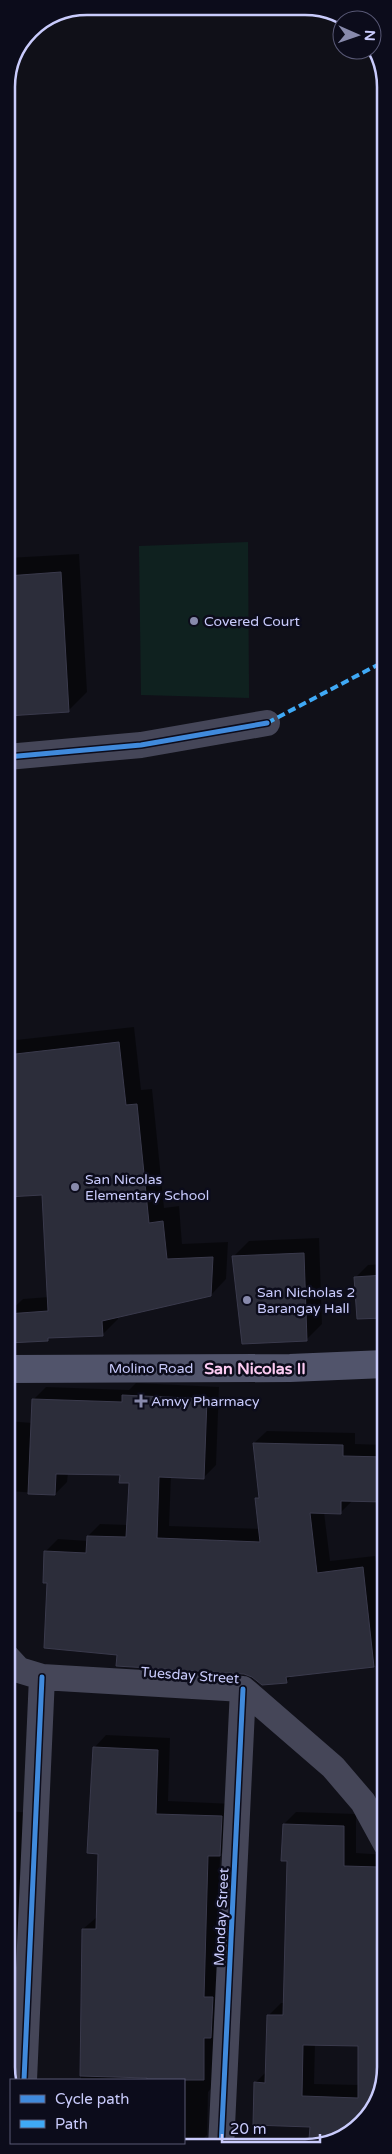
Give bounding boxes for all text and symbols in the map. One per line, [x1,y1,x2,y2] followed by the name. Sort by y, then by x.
[332,10,382,60] north arrow
[361,30,378,41] text: N
[204,613,301,630] place label: Covered Court
[188,615,200,627] marker: Covered Court
[85,1171,209,1204] place label: San Nicolas Elementary School
[69,1181,81,1193] marker: San Nicolas Elementary School
[257,1284,355,1317] place label: San Nicholas 2 Barangay Hall
[241,1294,253,1306] marker: San Nicholas 2 Barangay Hall
[204,1359,306,1379] district label: San Nicolas II
[109,1360,193,1377] street label: Molino Road
[151,1393,260,1410] place label: Amvy Pharmacy
[135,1395,147,1407] marker: Amvy Pharmacy
[140,1664,240,1687] street label: Tuesday Street
[210,1867,233,1966] street label: Monday Street
[10,2079,185,2144] legend
[55,2090,129,2108] text: Cycle path
[222,2112,320,2144] scale bar
[55,2115,88,2133] text: Path
[230,2120,267,2138] text: 20 m

